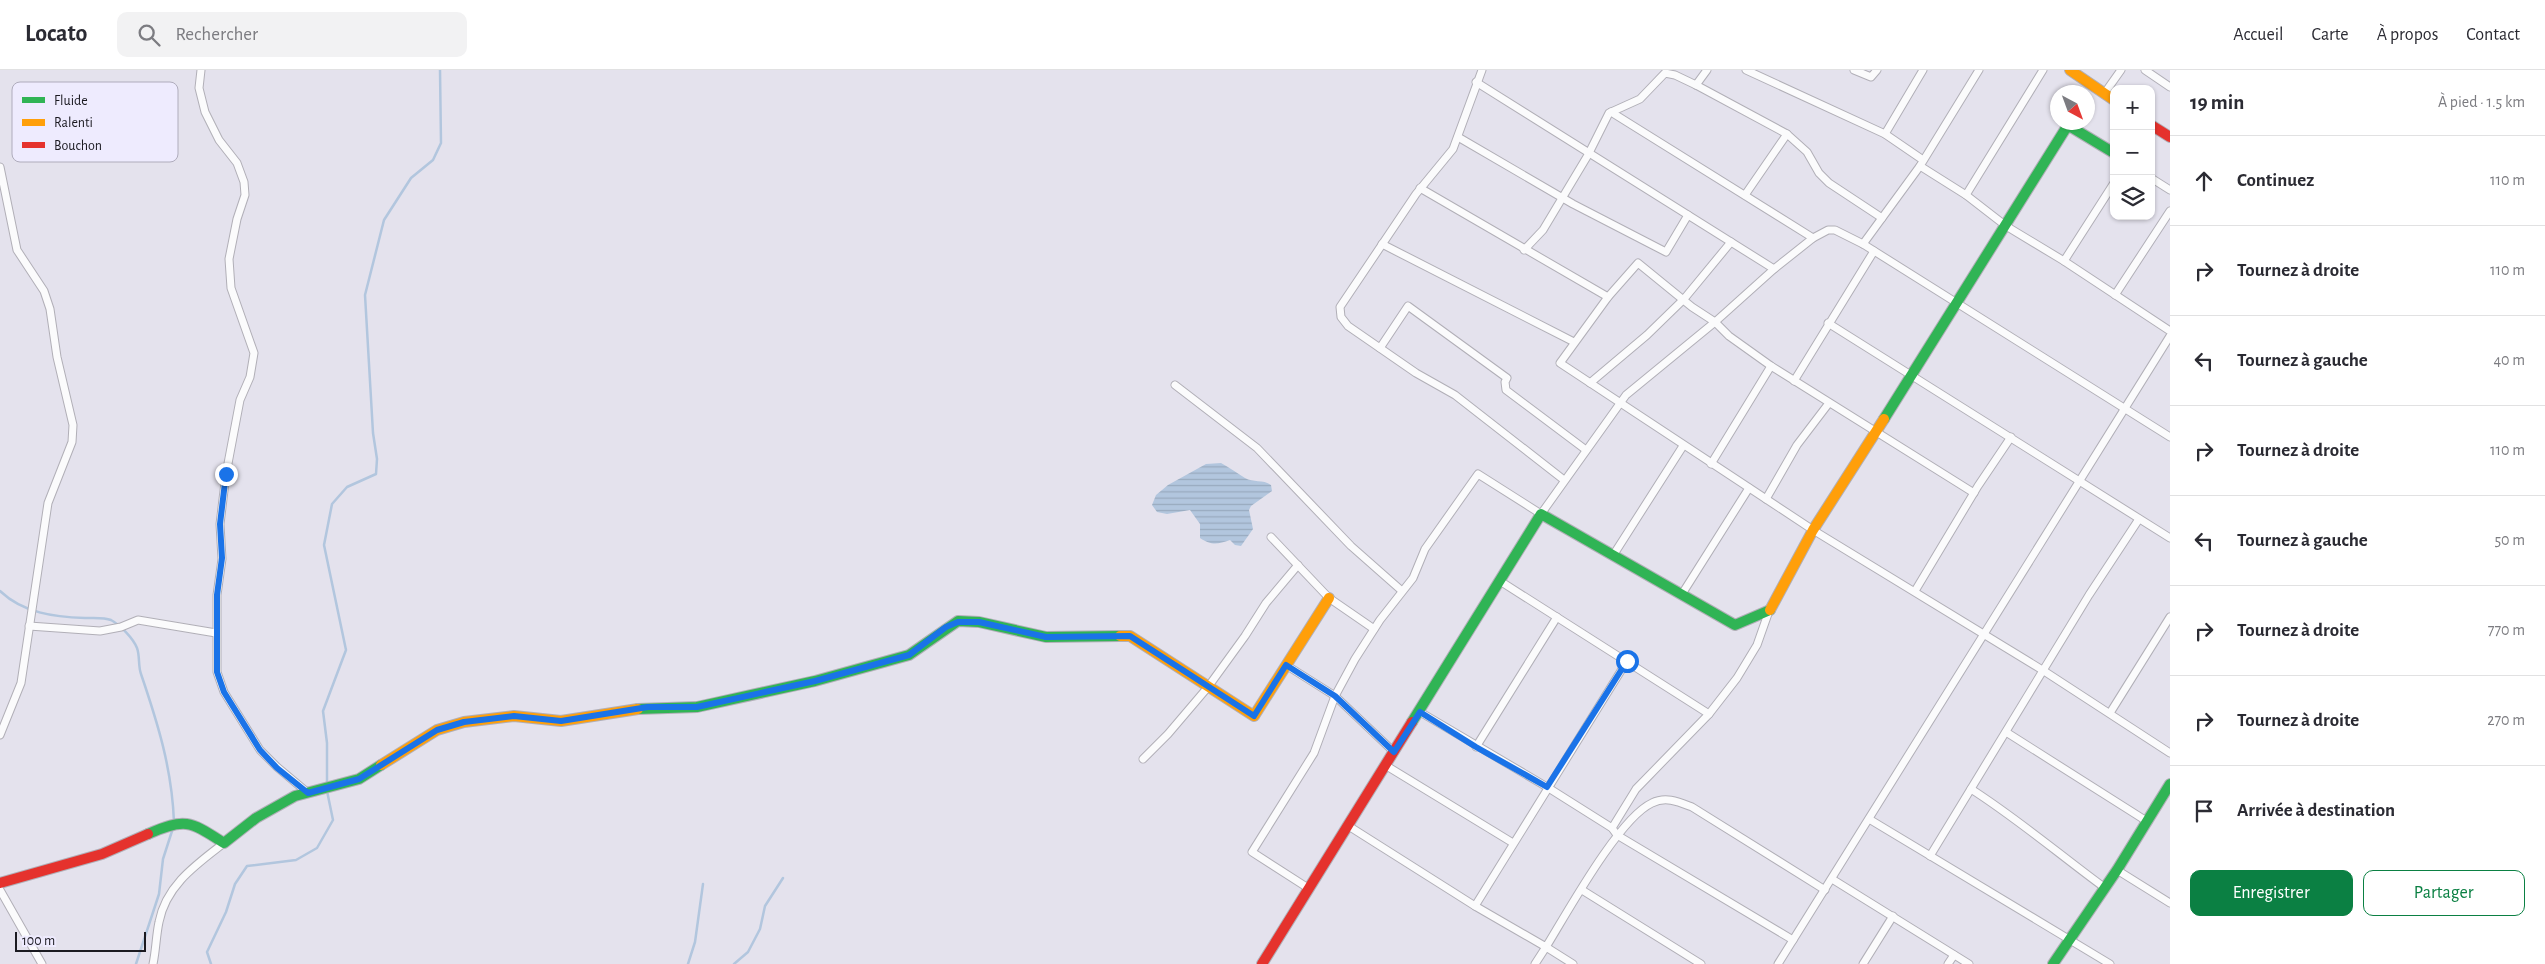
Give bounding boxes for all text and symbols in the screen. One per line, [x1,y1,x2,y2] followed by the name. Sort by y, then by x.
[117,12,467,57] search box
[135,21,163,49] icon: search
[25,22,87,46] text: Locato
[175,25,258,44] text: Rechercher
[2233,26,2284,44] text: Accueil
[2312,26,2349,44] text: Carte
[2377,26,2438,44] text: À propos
[2466,26,2520,44] text: Contact
[12,82,178,162] legend
[2050,85,2095,130] north arrow
[2110,85,2155,220] map controls
[2110,85,2155,130] button: +
[2190,92,2244,113] text: 19 min
[54,94,88,108] text: Fluide
[2438,94,2525,110] text: À pied · 1.5 km
[54,116,93,130] text: Ralenti
[2110,130,2155,175] button: −
[54,139,102,153] text: Bouchon
[2190,167,2218,195] icon: ahead
[2237,171,2314,190] text: Continuez
[2490,172,2525,188] text: 110 m
[2110,175,2155,220] button: layers
[2190,257,2218,285] icon: right
[2237,261,2359,280] text: Tournez à droite
[2490,262,2525,278] text: 110 m
[2190,347,2218,375] icon: left
[2237,351,2368,370] text: Tournez à gauche
[2493,352,2525,368] text: 40 m
[2190,437,2218,465] icon: right
[2237,441,2359,460] text: Tournez à droite
[2490,442,2525,458] text: 110 m
[215,463,238,486] route end
[2190,527,2218,555] icon: left
[2237,531,2368,550] text: Tournez à gauche
[2494,532,2525,548] text: 50 m
[2190,617,2218,645] icon: right
[2237,621,2359,640] text: Tournez à droite
[2488,622,2525,638] text: 770 m
[1616,650,1639,673] route start
[2190,707,2218,735] icon: right
[2237,711,2359,730] text: Tournez à droite
[2487,712,2525,728] text: 270 m
[2190,797,2218,825] icon: arrive
[2237,801,2395,820] text: Arrivée à destination
[2190,870,2353,916] button: Enregistrer
[2363,870,2525,916] button: Partager
[15,929,146,952] scale bar
[22,934,55,948] text: 100 m

